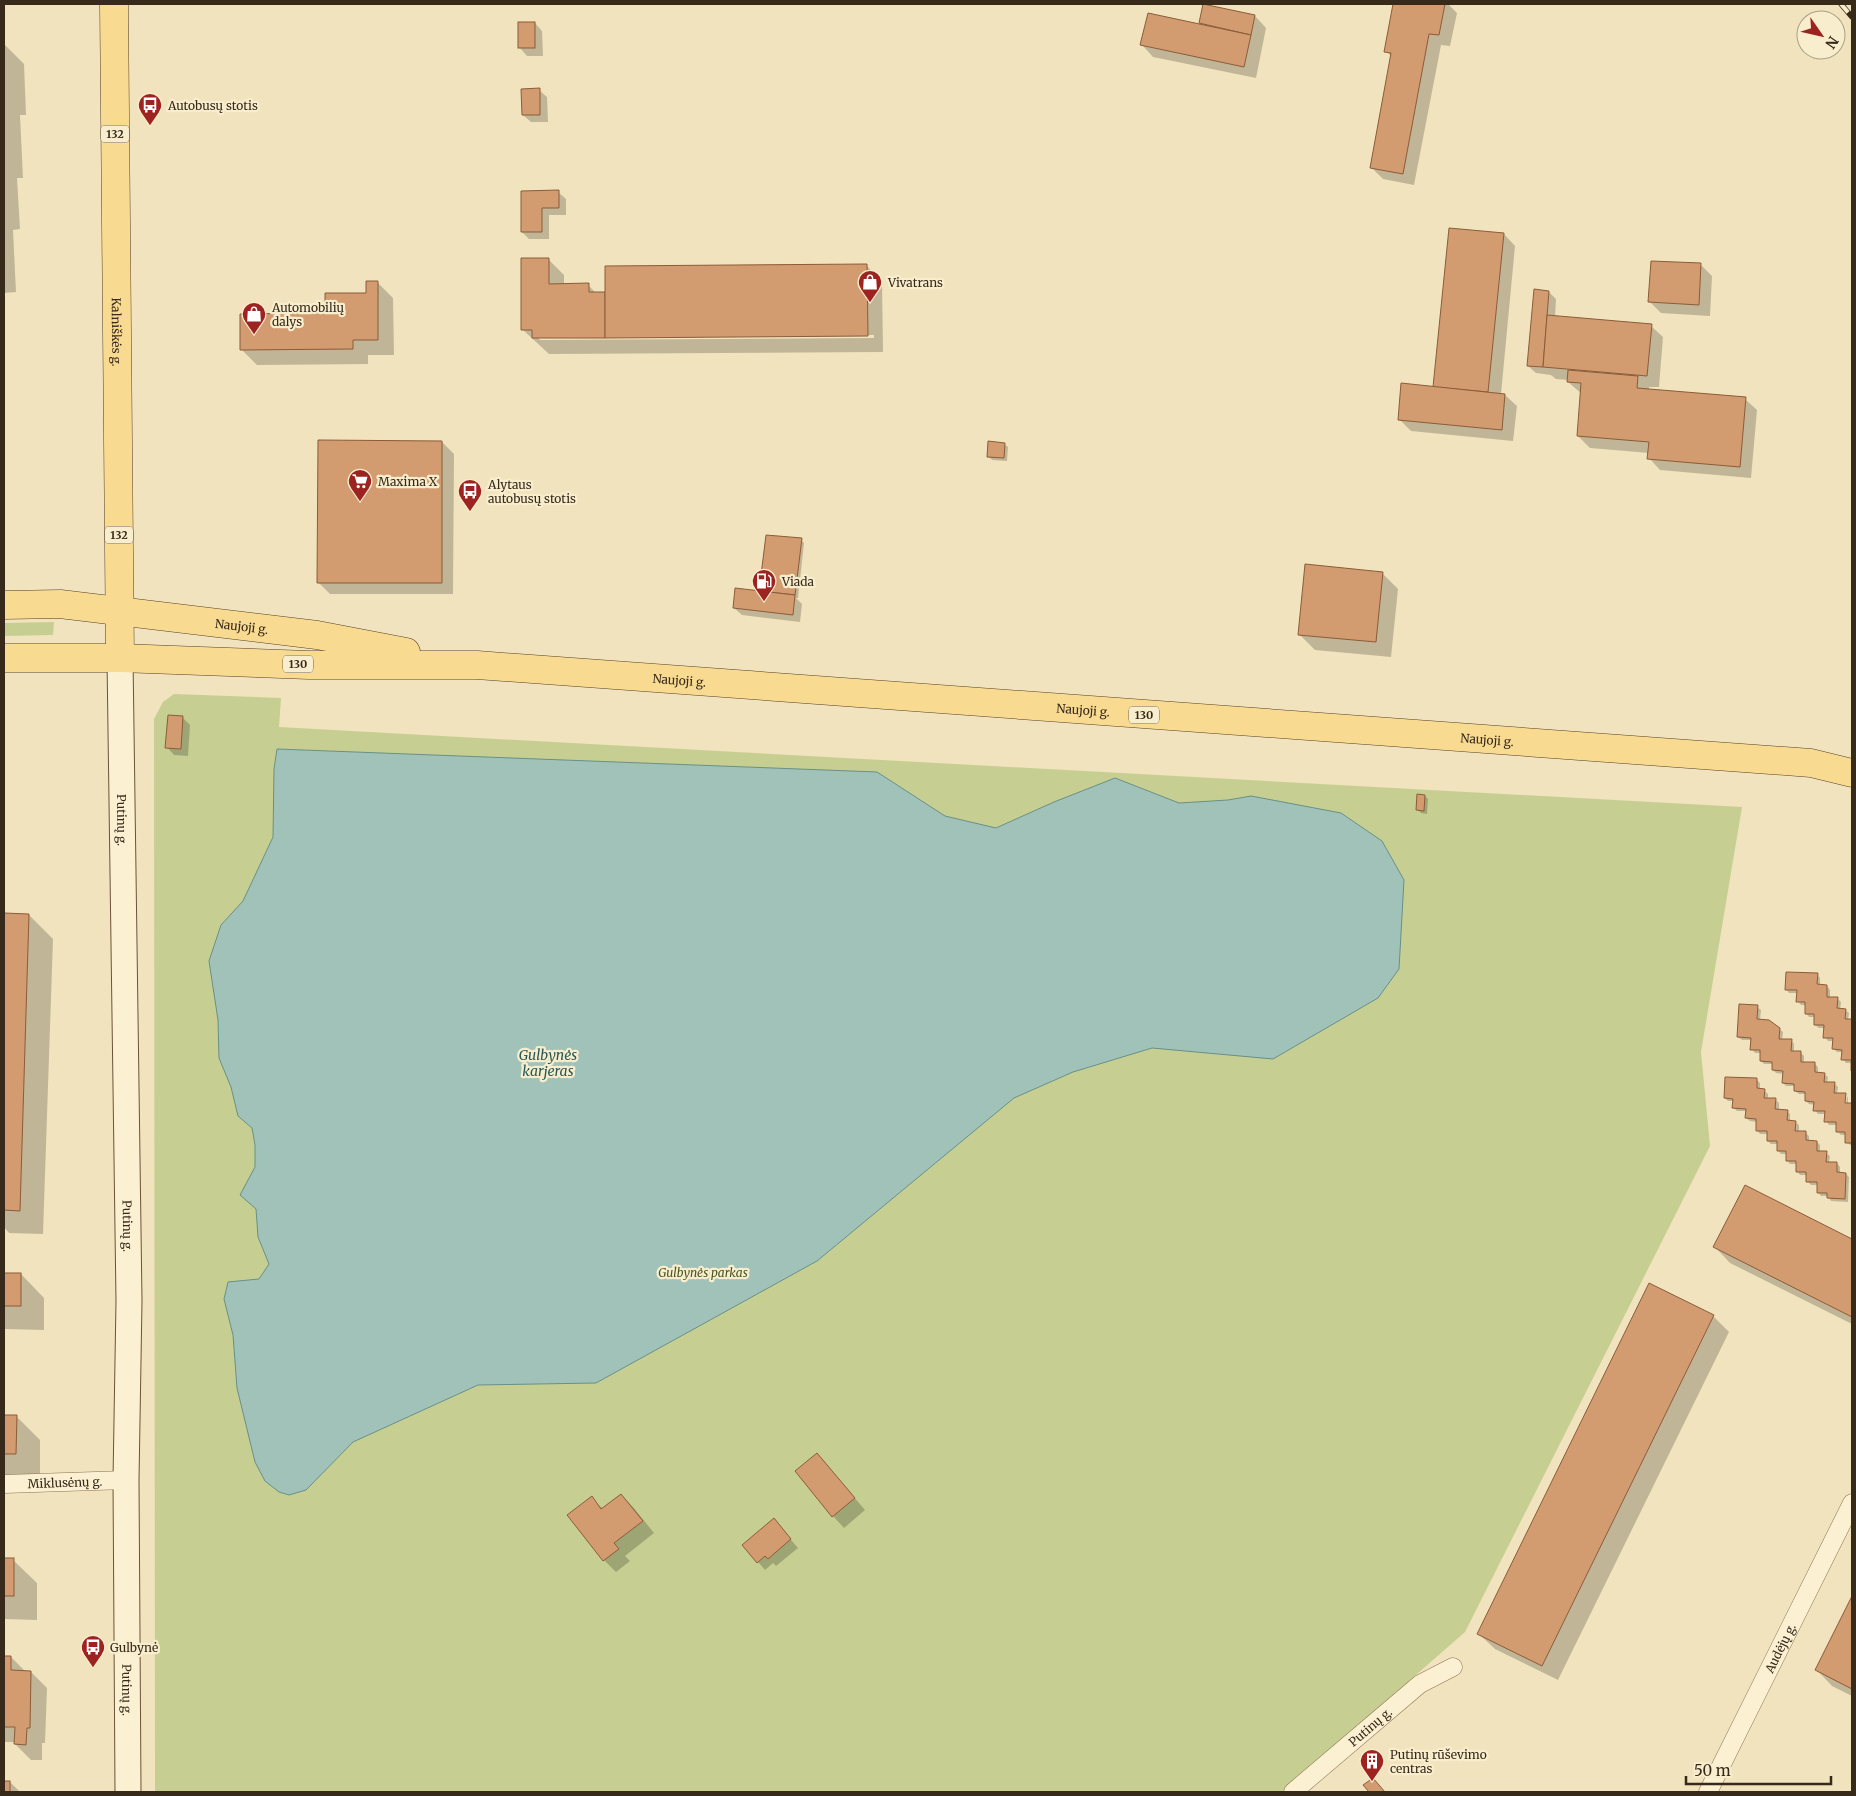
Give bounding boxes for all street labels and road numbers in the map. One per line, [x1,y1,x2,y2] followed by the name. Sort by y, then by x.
[101,126,129,142] road number: 132
[109,297,125,367] street label: Kalniškės g.
[105,526,133,544] road number: 132
[214,615,269,637] street label: Naujoji g.
[283,656,313,672] road number: 130
[652,670,707,689] street label: Naujoji g.
[1056,700,1111,719] street label: Naujoji g.
[1129,706,1159,724] road number: 130
[1460,730,1514,749] street label: Naujoji g.
[114,794,130,846] street label: Putinų g.
[120,1200,136,1252] street label: Putinų g.
[27,1473,103,1491] street label: Miklusėnų g.
[1761,1621,1798,1676] street label: Audėjų g.
[120,1664,135,1716] street label: Putinų g.
[1345,1704,1395,1749] street label: Putinų g.

